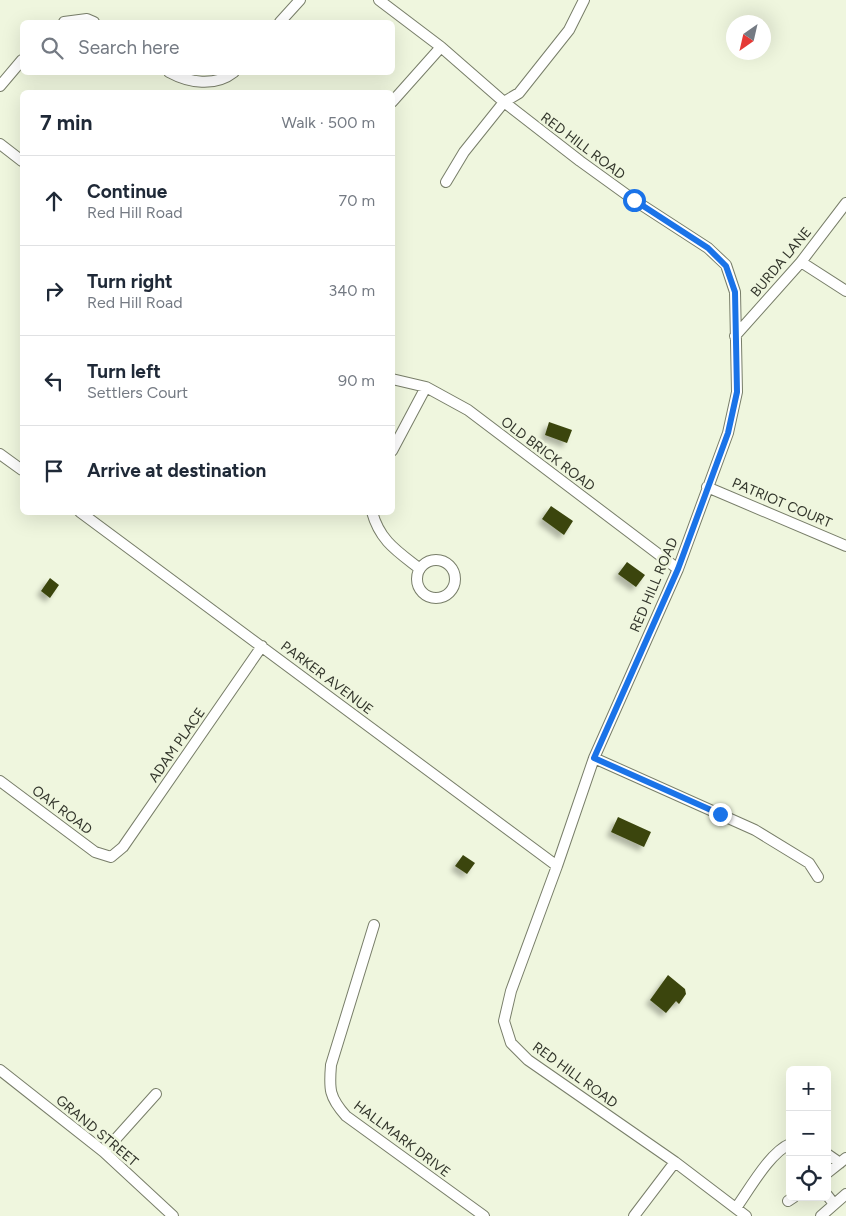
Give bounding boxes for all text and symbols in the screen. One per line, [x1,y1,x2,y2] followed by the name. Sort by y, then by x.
[726,15,771,60] north arrow
[20,20,395,75] search box
[38,34,66,62] icon: search
[78,36,180,59] text: Search here
[537,109,629,183] street label: RED HILL ROAD
[40,110,92,135] text: 7 min
[282,113,375,132] text: Walk · 500 m
[87,180,167,203] text: Continue
[40,187,68,215] icon: ahead
[623,189,646,212] route start
[339,191,375,210] text: 70 m
[87,203,183,222] text: Red Hill Road
[747,224,815,300] street label: BURDA LANE
[87,270,173,293] text: Turn right
[40,277,68,305] icon: right
[329,281,375,300] text: 340 m
[87,293,183,312] text: Red Hill Road
[87,360,161,383] text: Turn left
[40,367,68,395] icon: left
[338,371,375,390] text: 90 m
[87,383,188,402] text: Settlers Court
[498,413,598,495] street label: OLD BRICK ROAD
[40,457,68,485] icon: arrive
[87,459,266,482] text: Arrive at destination
[729,474,835,532] street label: PATRIOT COURT
[626,535,682,635] street label: RED HILL ROAD
[277,638,377,718] street label: PARKER AVENUE
[145,705,209,785] street label: ADAM PLACE
[29,782,95,838] street label: OAK ROAD
[709,803,732,826] route end
[529,1038,621,1112] street label: RED HILL ROAD
[786,1066,831,1201] map controls
[786,1066,831,1111] button: +
[52,1092,142,1171] street label: GRAND STREET
[350,1097,454,1181] street label: HALLMARK DRIVE
[786,1111,831,1156] button: −
[786,1156,831,1201] button: locate

